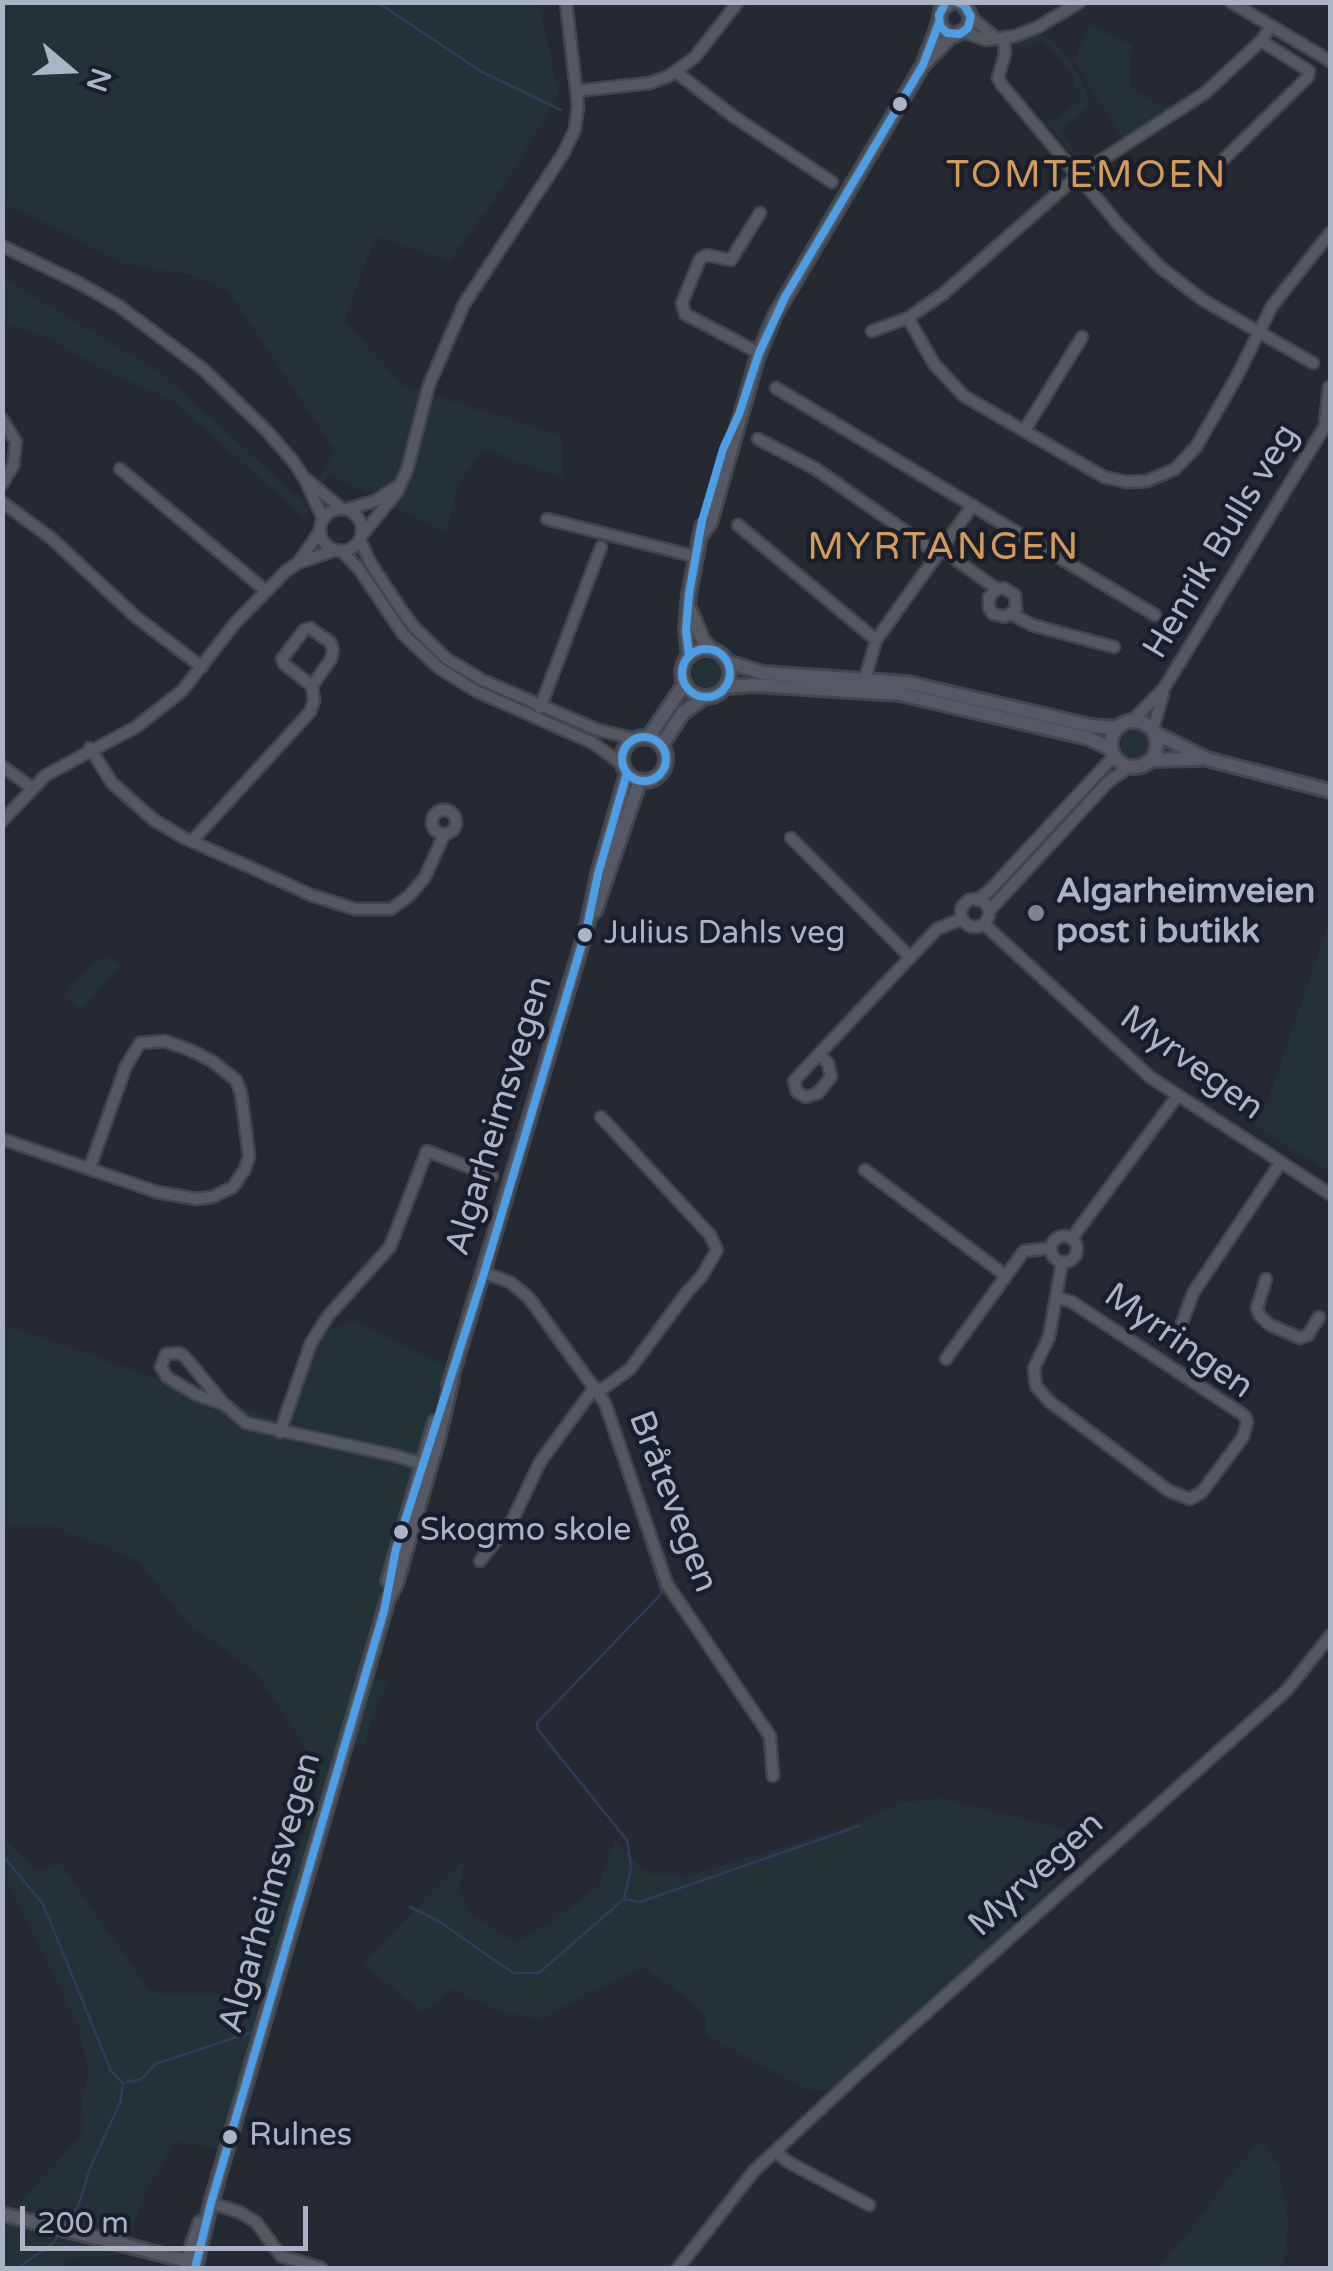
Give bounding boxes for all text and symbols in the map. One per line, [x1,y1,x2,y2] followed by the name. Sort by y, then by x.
[20,20,120,120] north arrow
[79,64,118,96] text: N
[890,94,910,114] unlabelled marker
[946,154,1228,200] district label: TOMTEMOEN
[1135,417,1309,667] street label: Henrik Bulls veg
[807,526,1081,572] district label: MYRTANGEN
[1056,872,1315,954] place label: Algarheimveien post i butikk
[1025,902,1047,924] marker: Algarheimveien post i butikk
[604,916,845,954] place label: Julius Dahls veg
[575,925,595,945] marker: Julius Dahls veg
[438,971,562,1261] street label: Algarheimsvegen
[1111,998,1271,1130] street label: Myrvegen
[1095,1275,1261,1409] street label: Myrringen
[618,1405,726,1599] street label: Bråtevegen
[420,1513,631,1551] place label: Skogmo skole
[391,1522,411,1542] marker: Skogmo skole
[211,1748,331,2038] street label: Algarheimsvegen
[961,1804,1113,1946] street label: Myrvegen
[249,2118,352,2156] place label: Rulnes
[220,2127,240,2147] marker: Rulnes
[25,2186,312,2248] scale bar
[37,2205,129,2242] text: 200 m

